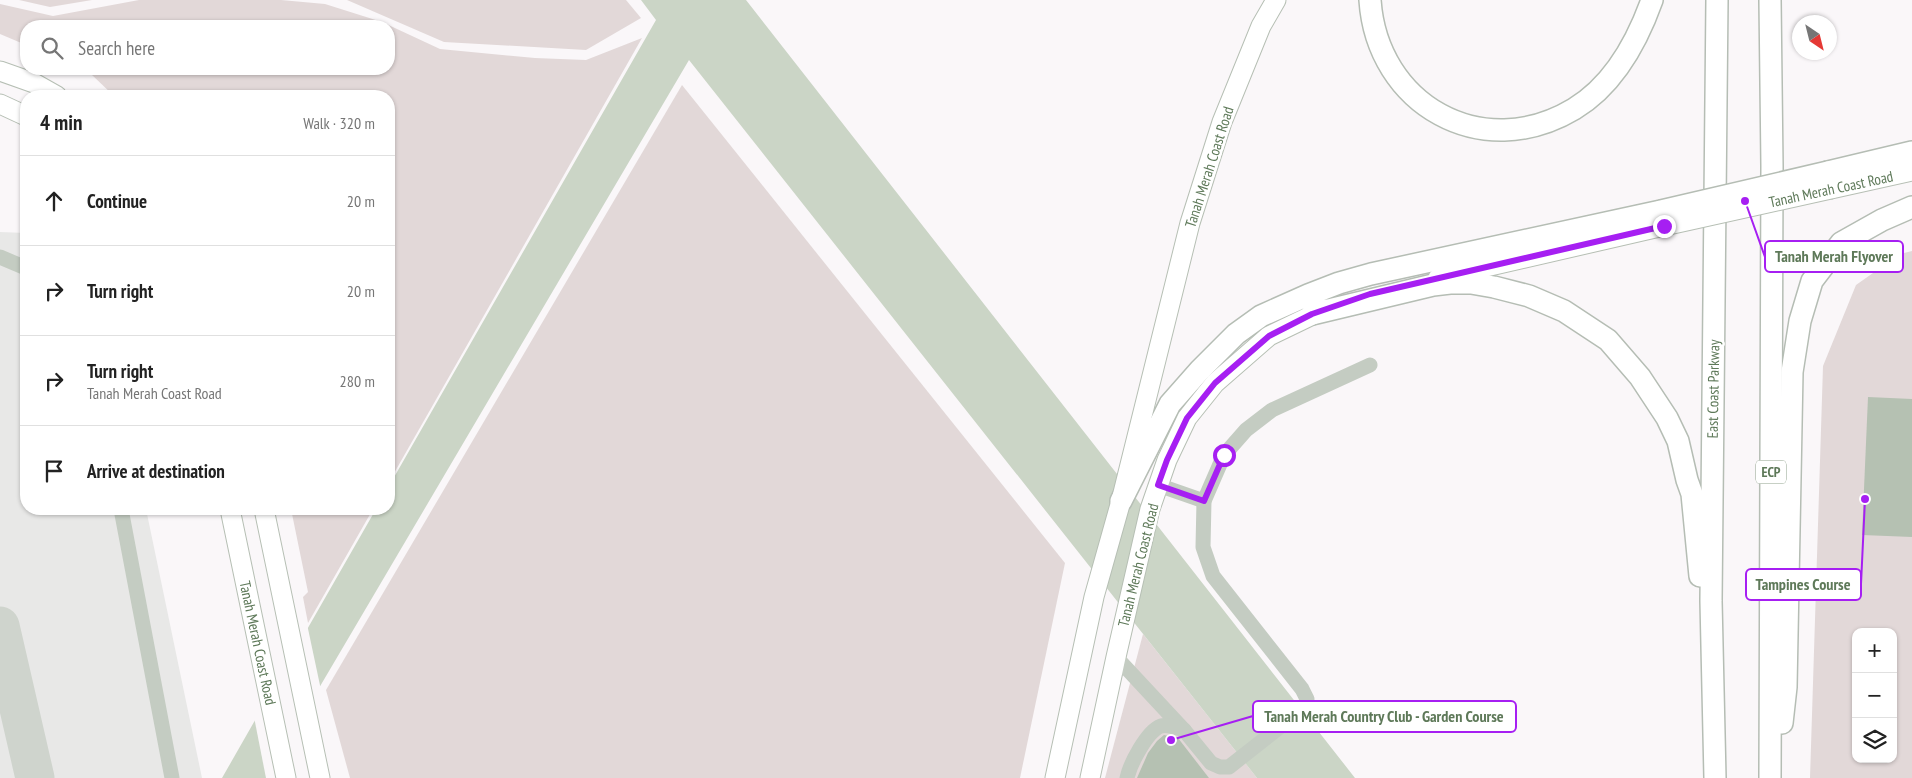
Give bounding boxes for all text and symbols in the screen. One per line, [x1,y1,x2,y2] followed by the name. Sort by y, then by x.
[1792,15,1837,60] north arrow
[20,20,395,75] search box
[38,34,66,62] icon: search
[78,36,155,60] text: Search here
[1180,104,1238,230] street label: Tanah Merah Coast Road
[40,109,82,136] text: 4 min
[303,113,375,133] text: Walk · 320 m
[1767,167,1895,211] street label: Tanah Merah Coast Road
[40,187,68,215] icon: ahead
[87,189,147,213] text: Continue
[347,191,375,211] text: 20 m
[1653,215,1676,238] route end
[1765,241,1903,272] callout: Tanah Merah Flyover
[1775,246,1893,266] text: Tanah Merah Flyover
[40,277,68,305] icon: right
[87,279,153,303] text: Turn right
[347,281,375,301] text: 20 m
[1703,339,1723,439] street label: East Coast Parkway
[87,359,153,383] text: Turn right
[40,367,68,395] icon: right
[340,371,375,391] text: 280 m
[87,383,222,403] text: Tanah Merah Coast Road
[1213,444,1236,467] route start
[40,457,68,485] icon: arrive
[87,459,225,483] text: Arrive at destination
[1756,461,1786,484] road number: ECP
[1113,501,1163,629] street label: Tanah Merah Coast Road
[1746,569,1861,600] callout: Tampines Course
[1755,574,1851,594] text: Tampines Course
[236,579,280,707] street label: Tanah Merah Coast Road
[1852,628,1897,763] map controls
[1852,628,1897,673] button: +
[1852,673,1897,718] button: −
[1253,701,1516,732] callout: Tanah Merah Country Club - Garden Course
[1264,706,1504,726] text: Tanah Merah Country Club - Garden Course
[1852,718,1897,763] button: layers

